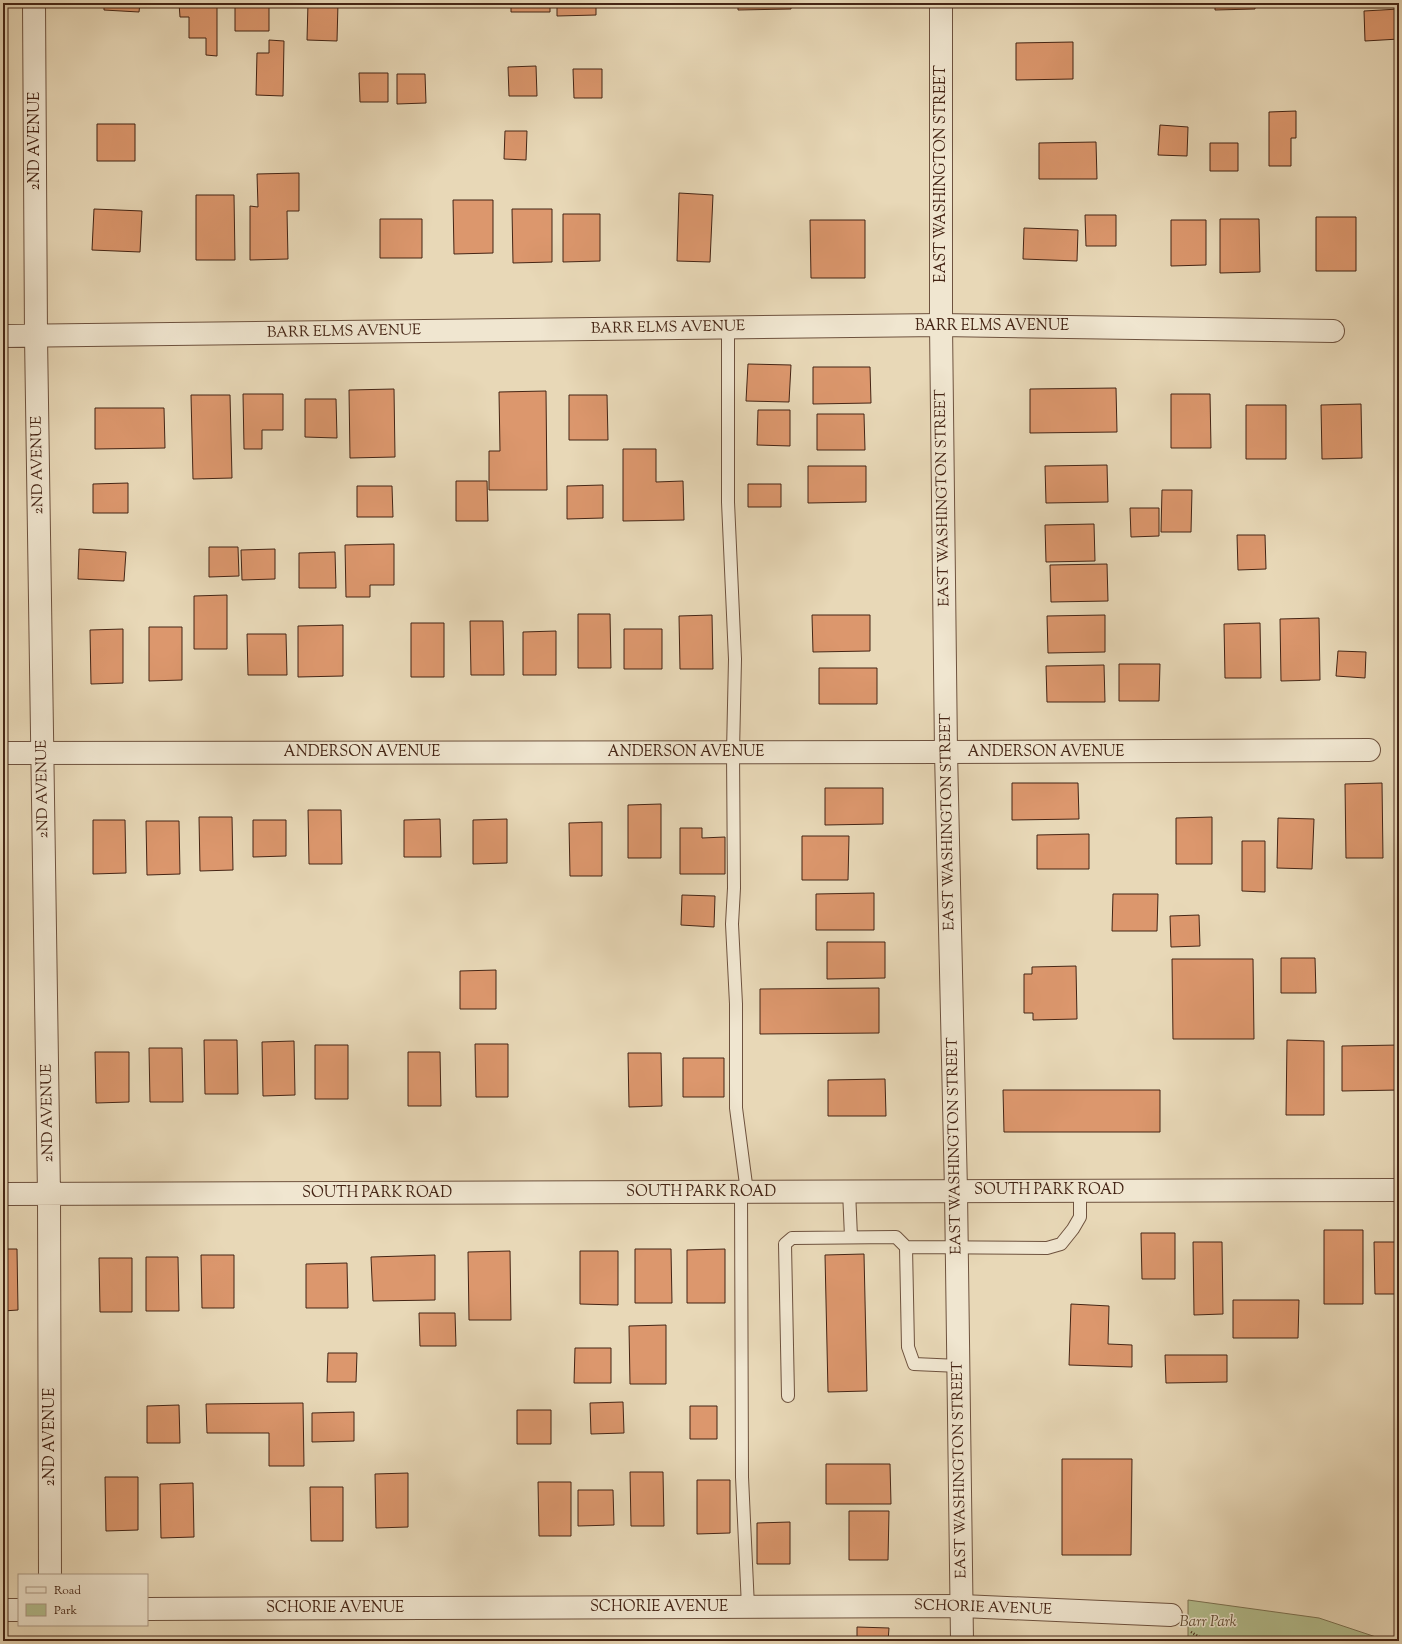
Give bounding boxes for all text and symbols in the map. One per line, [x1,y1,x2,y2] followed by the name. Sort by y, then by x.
[931,65,952,283] street label: EAST WASHINGTON STREET
[25,92,46,190] street label: 2ND AVENUE
[591,316,745,340] street label: BARR ELMS AVENUE
[915,316,1069,337] street label: BARR ELMS AVENUE
[267,320,421,344] street label: BARR ELMS AVENUE
[931,389,955,607] street label: EAST WASHINGTON STREET
[27,416,49,514] street label: 2ND AVENUE
[936,713,960,931] street label: EAST WASHINGTON STREET
[32,740,54,838] street label: 2ND AVENUE
[284,742,440,763] street label: ANDERSON AVENUE
[608,742,764,763] street label: ANDERSON AVENUE
[968,742,1124,763] street label: ANDERSON AVENUE
[943,1037,967,1255] street label: EAST WASHINGTON STREET
[37,1064,59,1162] street label: 2ND AVENUE
[974,1180,1124,1201] street label: SOUTH PARK ROAD
[626,1182,776,1203] street label: SOUTH PARK ROAD
[302,1183,452,1204] street label: SOUTH PARK ROAD
[948,1361,972,1579] street label: EAST WASHINGTON STREET
[40,1388,61,1486] street label: 2ND AVENUE
[18,1574,148,1626] legend
[54,1582,81,1600] text: Road
[914,1595,1052,1621] street label: SCHORIE AVENUE
[590,1597,728,1618] street label: SCHORIE AVENUE
[266,1598,404,1619] street label: SCHORIE AVENUE
[54,1602,77,1620] text: Park
[1179,1612,1237,1633] park label: Barr Park

